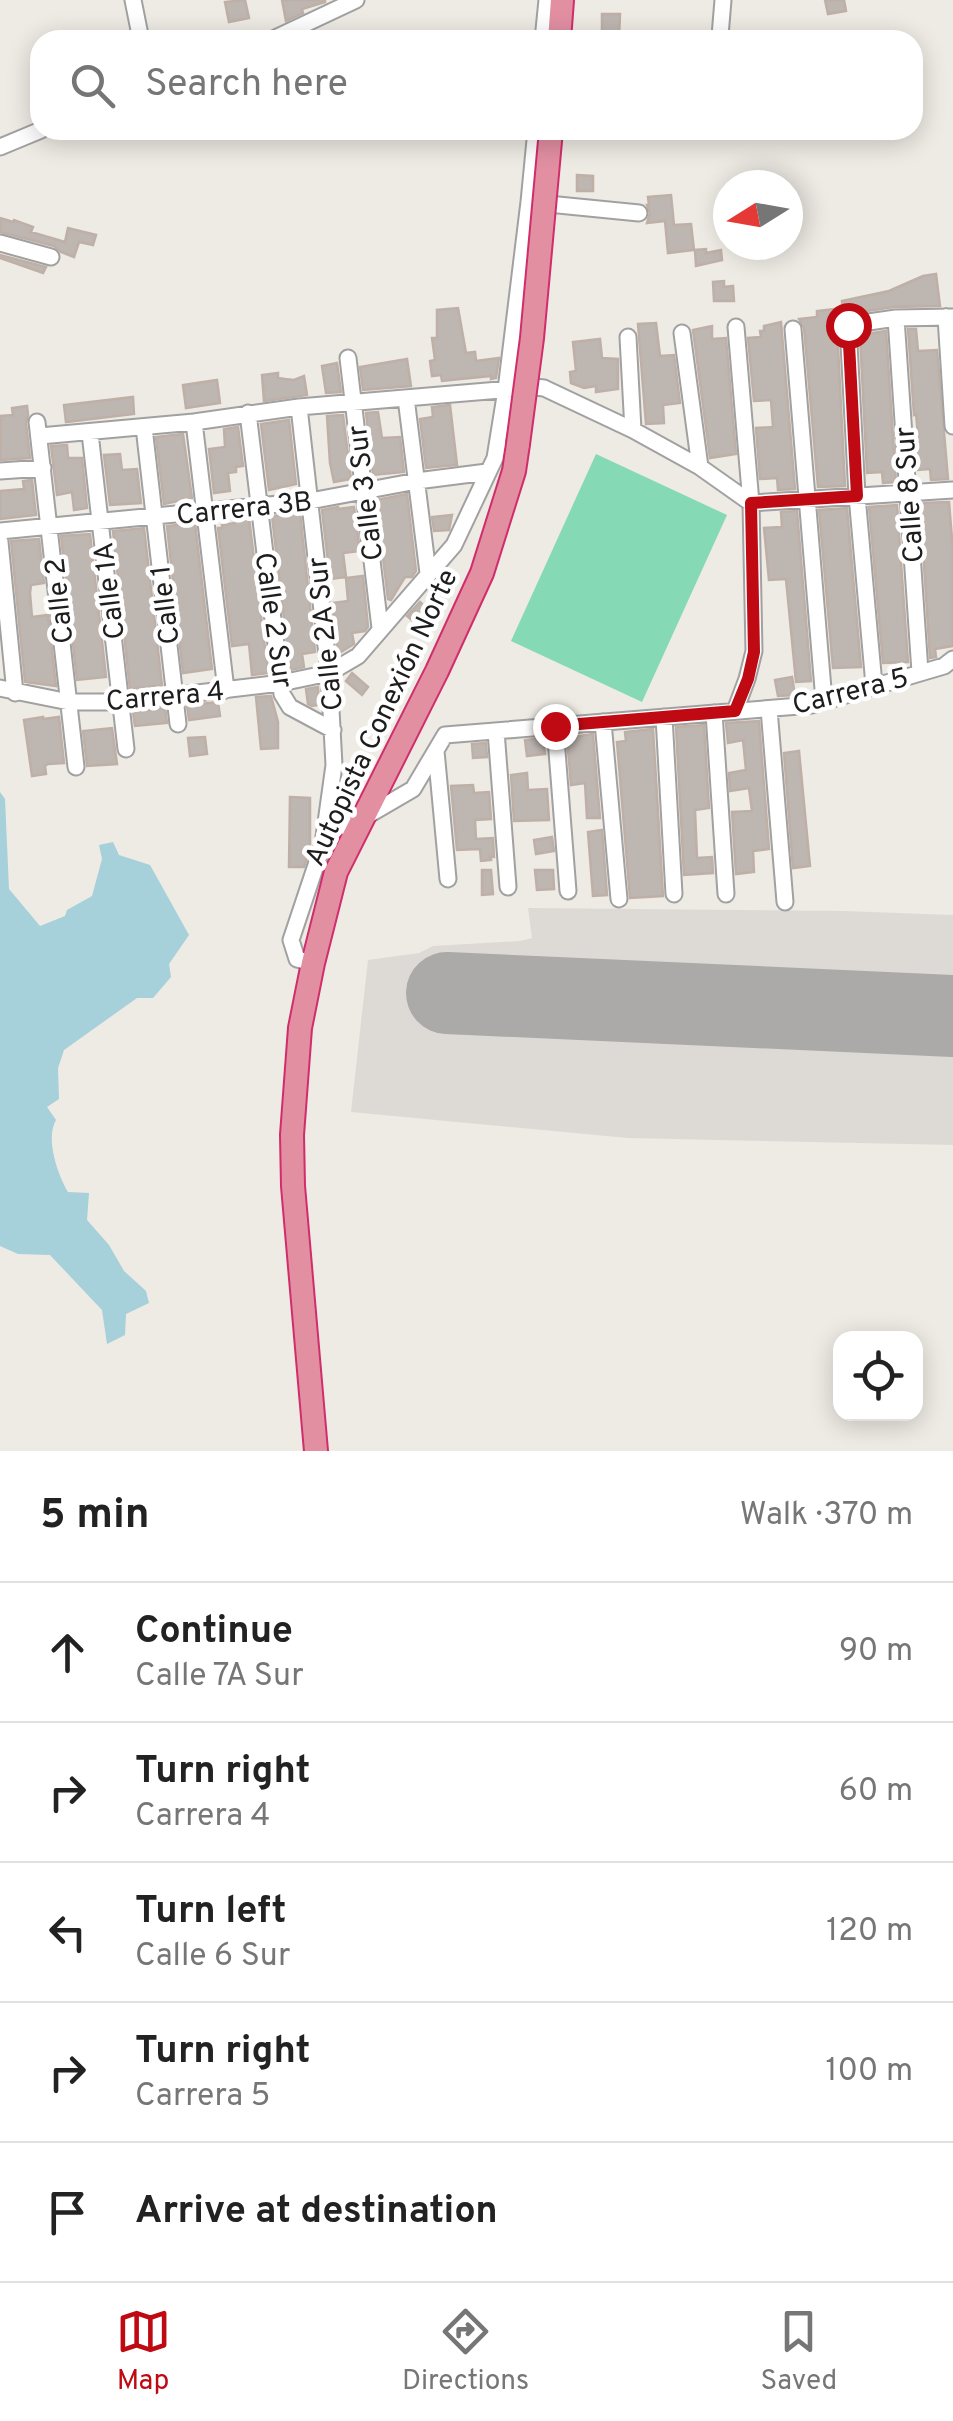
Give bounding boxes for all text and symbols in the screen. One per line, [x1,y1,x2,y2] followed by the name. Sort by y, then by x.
[30,30,923,140] search box
[65,58,120,113] icon: search
[145,61,348,110] text: Search here
[713,170,803,260] north arrow
[826,303,872,349] route start
[341,423,393,562] street label: Calle 3 Sur
[888,425,934,564] street label: Calle 8 Sur
[175,485,314,535] street label: Carrera 3B
[87,540,135,641] street label: Calle 1A
[245,550,299,691] street label: Calle 2 Sur
[301,555,353,712] street label: Calle 2A Sur
[39,556,83,645] street label: Calle 2
[144,563,190,646] street label: Calle 1
[298,564,467,873] street label: Autopista Conexión Norte
[789,661,913,725] street label: Carrera 5
[105,675,226,721] street label: Carrera 4
[533,704,579,750] route end
[833,1331,923,1421] map controls
[833,1331,923,1421] button: locate
[40,1490,150,1543] text: 5 min
[740,1496,913,1536] text: Walk · 370 m
[135,1608,293,1657] text: Continue
[40,1625,95,1680] icon: ahead
[839,1632,913,1672] text: 90 m
[135,1657,304,1697] text: Calle 7A Sur
[135,1748,310,1797] text: Turn right
[40,1765,95,1820] icon: right
[839,1772,913,1812] text: 60 m
[135,1797,270,1837] text: Carrera 4
[135,1888,287,1937] text: Turn left
[40,1905,95,1960] icon: left
[826,1912,913,1952] text: 120 m
[135,1937,291,1977] text: Calle 6 Sur
[135,2028,310,2077] text: Turn right
[40,2045,95,2100] icon: right
[826,2052,913,2092] text: 100 m
[135,2077,270,2117] text: Carrera 5
[40,2185,95,2240] icon: arrive
[135,2188,498,2237] text: Arrive at destination
[116,2304,171,2400] tab: Map
[402,2304,529,2400] tab: Directions
[760,2304,837,2400] tab: Saved

